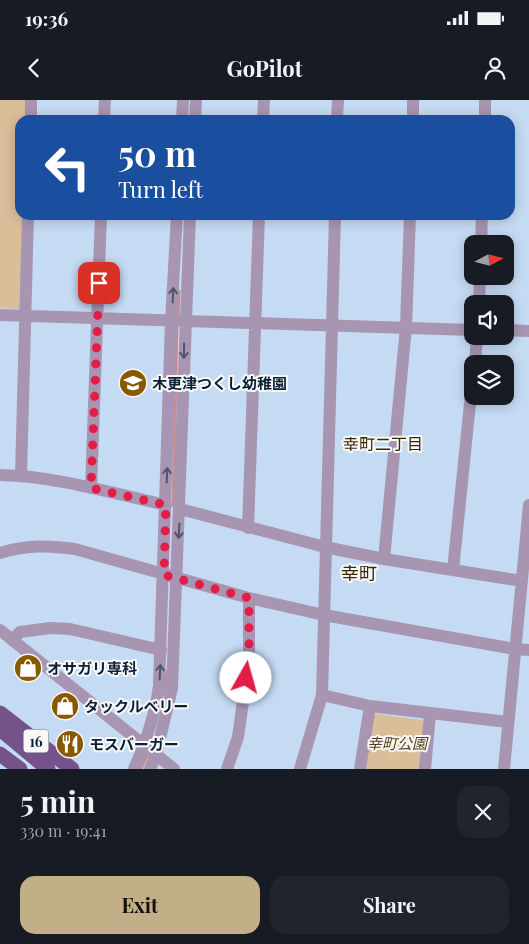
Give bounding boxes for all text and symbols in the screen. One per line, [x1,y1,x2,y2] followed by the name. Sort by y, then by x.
[25,5,68,31] text: 19:36
[226,53,303,83] text: GoPilot
[20,54,48,82] icon: back
[481,54,509,82] icon: person
[118,129,196,176] text: 50 m
[35,135,100,200] icon: left
[118,174,203,204] text: Turn left
[464,235,514,285] north arrow
[464,235,514,405] map controls
[78,262,120,304] pin
[85,269,113,297] icon: arrive
[168,287,177,303] one-way arrow
[464,295,514,345] button: sound
[180,343,189,359] one-way arrow
[464,355,514,405] button: layers
[118,368,148,398] school or university icon: 木更津つくし幼稚園
[152,373,287,393] place label: 木更津つくし幼稚園
[343,433,423,454] district label: 幸町二丁目
[162,467,171,483] one-way arrow
[175,523,184,539] one-way arrow
[341,561,377,585] district label: 幸町
[219,651,271,703] position arrow
[13,653,43,683] shop icon: オサガリ専科
[47,658,137,678] place label: オサガリ専科
[156,664,165,680] one-way arrow
[50,691,80,721] shop icon: タックルベリー
[84,696,189,716] place label: タックルベリー
[55,729,85,759] restaurant icon: モスバーガー
[24,730,48,752] road number: 16
[367,733,429,753] park label: 幸町公園
[89,734,179,754] place label: モスバーガー
[20,781,95,821] text: 5 min
[457,786,509,838] button: close
[20,820,107,841] text: 330 m · 19:41
[20,876,260,934] button: Exit
[270,876,509,934] button: Share

